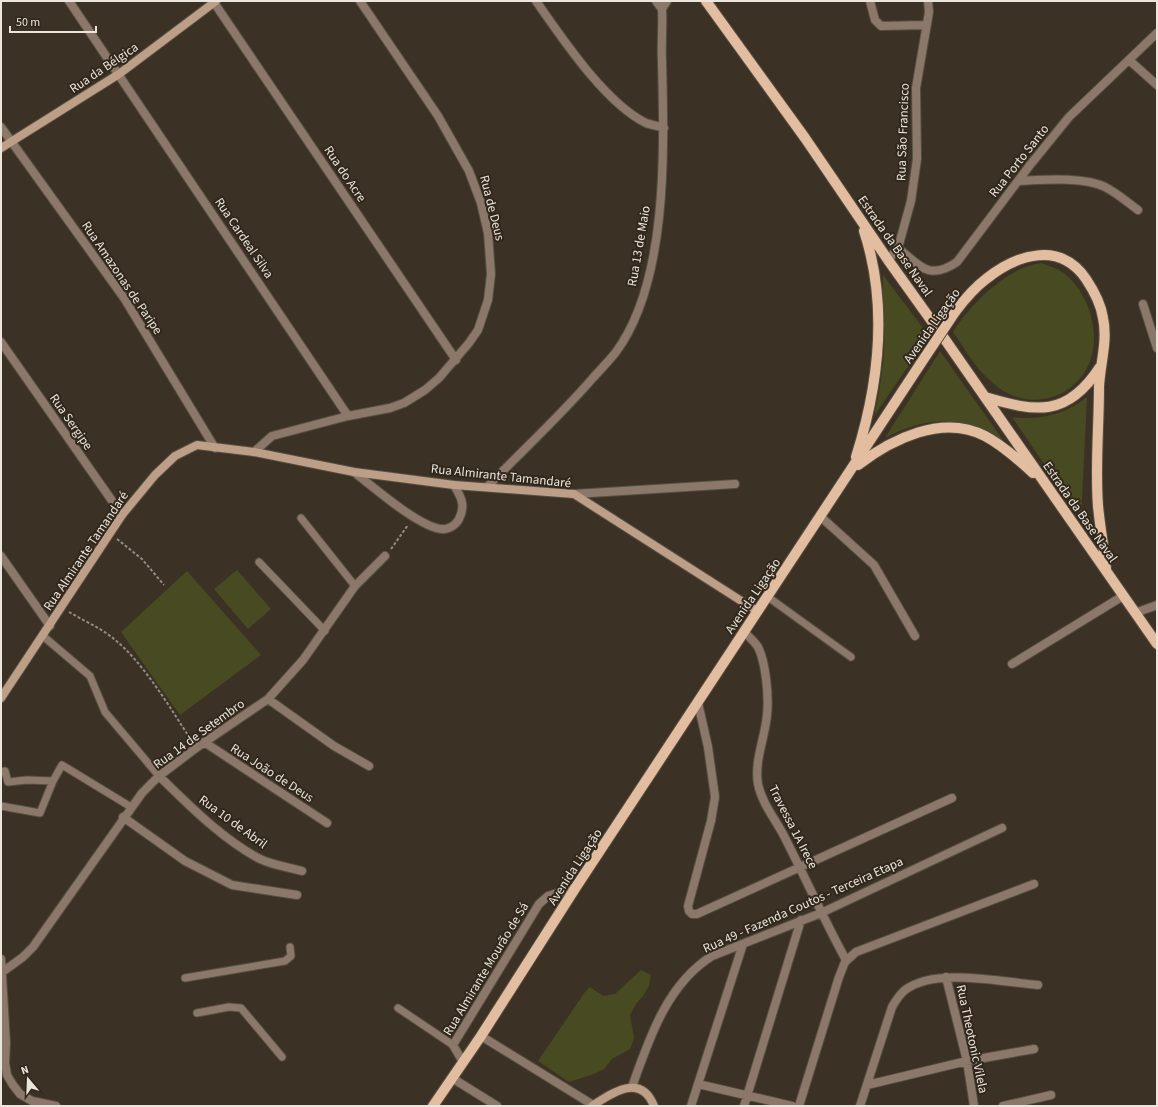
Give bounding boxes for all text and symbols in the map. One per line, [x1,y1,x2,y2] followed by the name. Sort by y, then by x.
[10,8,96,34] scale bar
[16,14,40,31] text: 50 m
[66,38,142,98] street label: Rua da Bélgica
[892,83,914,181] street label: Rua São Francisco
[985,121,1053,201] street label: Rua Porto Santo
[320,142,370,206] street label: Rua do Acre
[475,173,509,243] street label: Rua de Deus
[853,192,937,300] street label: Estrada da Base Naval
[210,194,278,282] street label: Rua Cardeal Silva
[623,204,655,288] street label: Rua 13 de Maio
[77,218,167,338] street label: Rua Amazonas de Paripe
[899,285,965,367] street label: Avenida Ligação
[45,390,97,454] street label: Rua Sergipe
[1038,458,1122,566] street label: Estrada da Base Naval
[430,460,572,492] street label: Rua Almirante Tamandaré
[39,488,133,614] street label: Rua Almirante Tamandaré
[721,555,785,637] street label: Avenida Ligação
[150,695,248,773] street label: Rua 14 de Setembro
[227,739,318,807] street label: Rua João de Deus
[764,782,822,872] street label: Travessa 1A Irece
[195,791,271,853] street label: Rua 10 de Abril
[544,825,606,909] street label: Avenida Ligação
[700,853,906,957] street label: Rua 49 - Fazenda Coutos - Terceira Etapa
[439,899,533,1039] street label: Rua Almirante Mourão de Sá
[952,983,992,1095] street label: Rua Theotonic Vilela
[8,1059,48,1099] north arrow
[19,1062,31,1078] text: N

